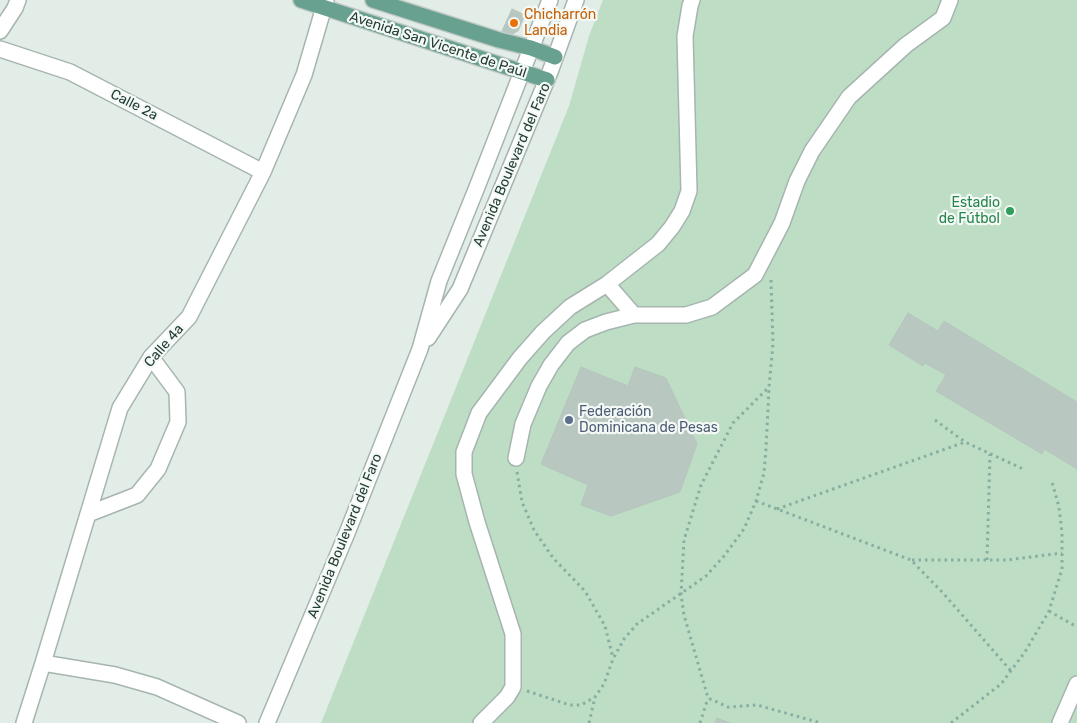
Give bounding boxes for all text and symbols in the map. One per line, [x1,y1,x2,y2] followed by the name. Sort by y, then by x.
[524,7,596,40] place label: Chicharrón Landia
[347,8,529,82] street label: Avenida San Vicente de Paúl
[508,17,520,29] marker: Chicharrón Landia
[470,81,554,249] street label: Avenida Boulevard del Faro
[107,86,161,124] street label: Calle 2a
[939,195,1000,228] place label: Estadio de Fútbol
[1004,205,1016,217] marker: Estadio de Fútbol
[141,321,187,371] street label: Calle 4a
[579,404,718,437] place label: Federación Dominicana de Pesas
[563,414,575,426] marker: Federación Dominicana de Pesas
[304,451,386,621] street label: Avenida Boulevard del Faro

